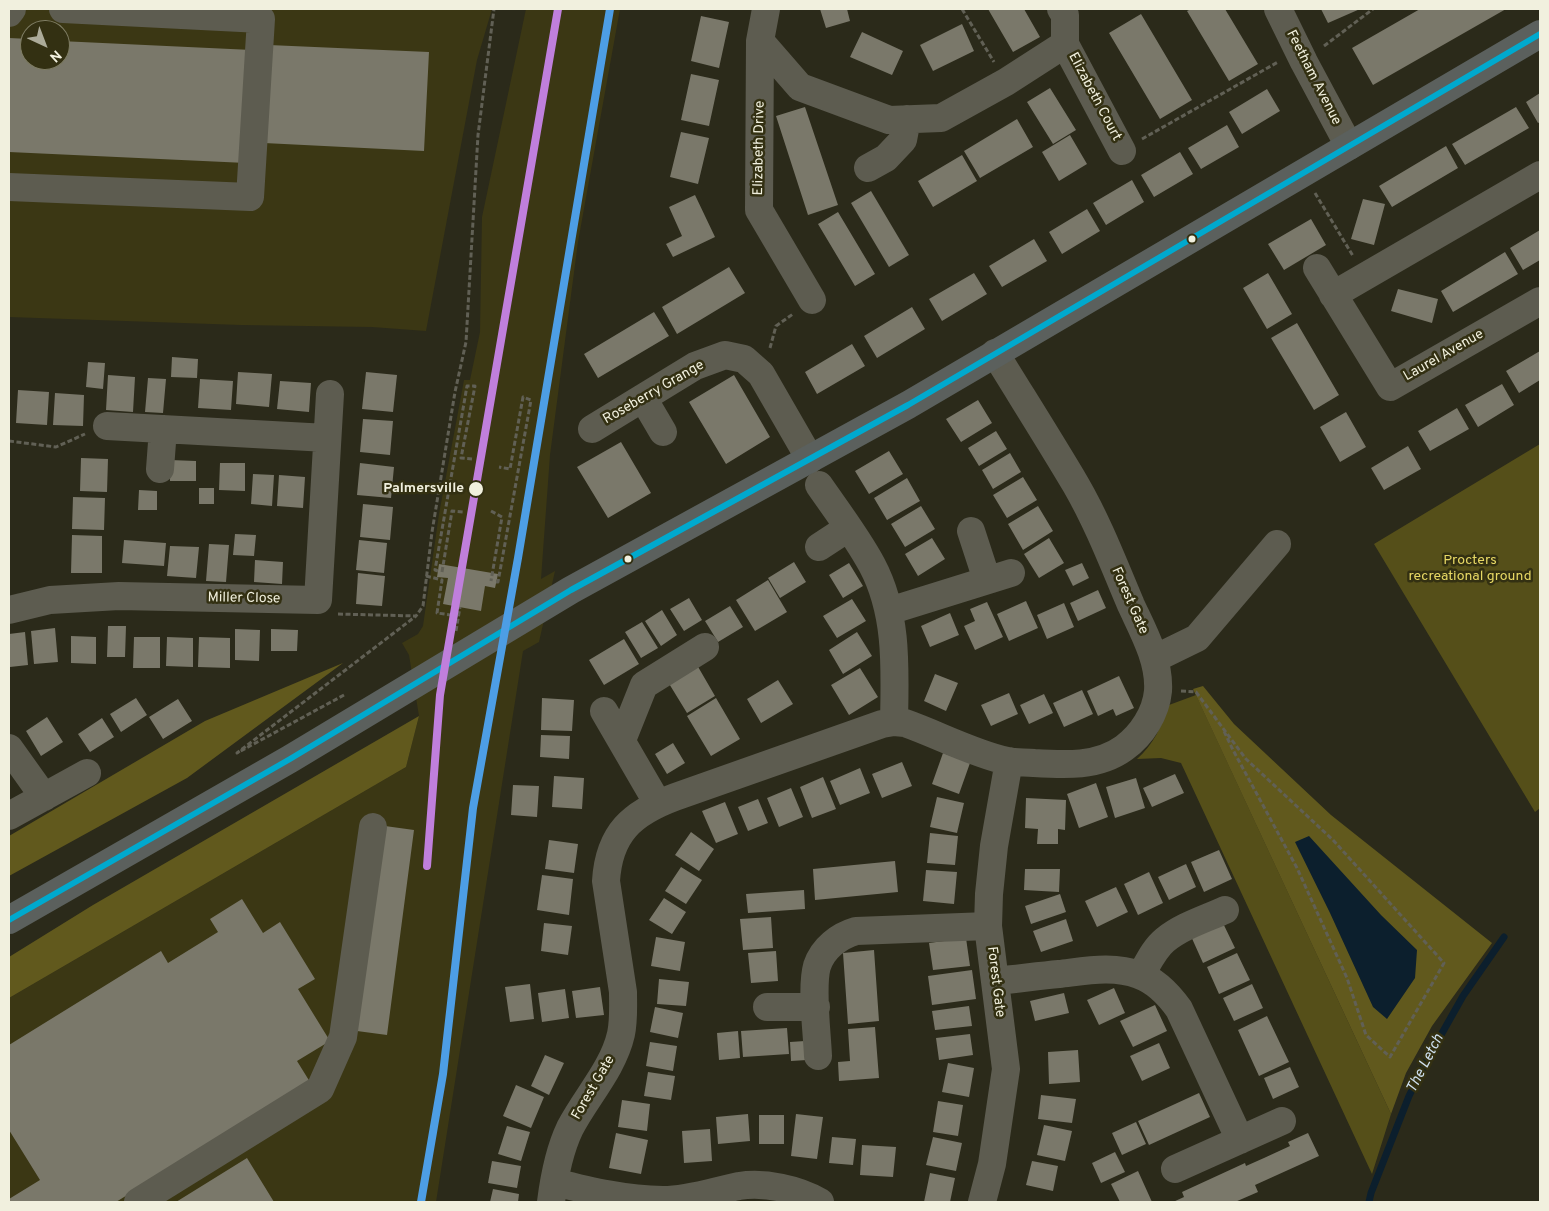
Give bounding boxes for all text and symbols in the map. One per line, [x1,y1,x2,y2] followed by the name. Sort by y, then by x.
[20,20,70,70] north arrow
[1282,28,1344,128] street label: Feetham Avenue
[45,46,64,65] text: N
[1064,50,1124,144] street label: Elizabeth Court
[751,100,769,196] street label: Elizabeth Drive
[1187,234,1197,244] unlabelled marker
[1401,326,1487,386] street label: Laurel Avenue
[601,357,707,429] street label: Roseberry Grange
[467,480,485,498] marker: Palmersville
[383,481,464,497] place label: Palmersville
[1408,553,1532,586] park label: Procters recreational ground
[623,554,633,564] unlabelled marker
[1107,565,1151,637] street label: Forest Gate
[207,590,281,608] street label: Miller Close
[982,946,1008,1018] street label: Forest Gate
[1403,1031,1449,1097] water label: The Letch
[569,1053,619,1123] street label: Forest Gate

